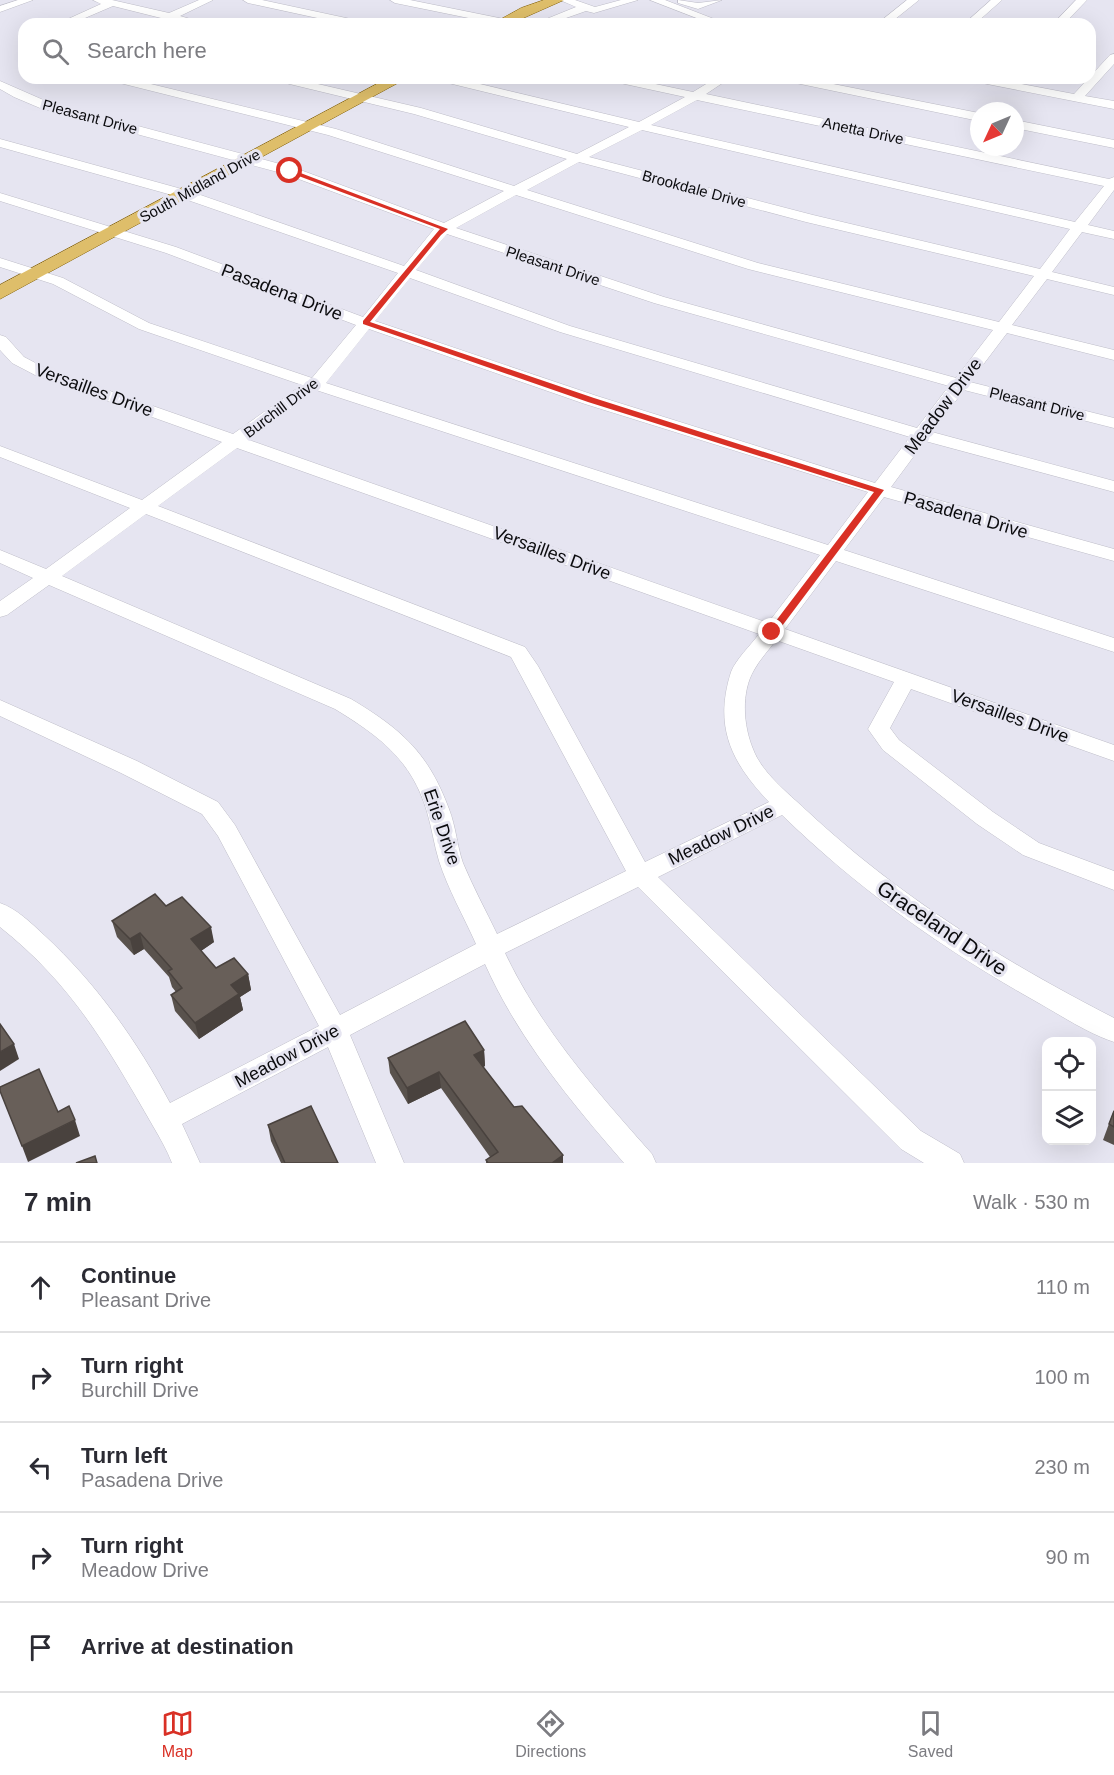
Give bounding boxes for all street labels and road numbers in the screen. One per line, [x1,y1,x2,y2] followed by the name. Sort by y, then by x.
[41,96,139,137] street label: Pleasant Drive
[821,114,905,147] street label: Anetta Drive
[137,145,263,226] street label: South Midland Drive
[640,166,748,211] street label: Brookdale Drive
[504,242,602,289] street label: Pleasant Drive
[219,260,345,324] street label: Pasadena Drive
[900,354,986,458] street label: Meadow Drive
[32,359,156,421] street label: Versailles Drive
[240,374,321,441] street label: Burchill Drive
[988,383,1087,424] street label: Pleasant Drive
[902,488,1030,542] street label: Pasadena Drive
[490,522,614,584] street label: Versailles Drive
[948,685,1072,747] street label: Versailles Drive
[420,786,464,868] street label: Erie Drive
[665,801,777,869] street label: Meadow Drive
[873,876,1012,980] street label: Graceland Drive
[232,1020,342,1092] street label: Meadow Drive

